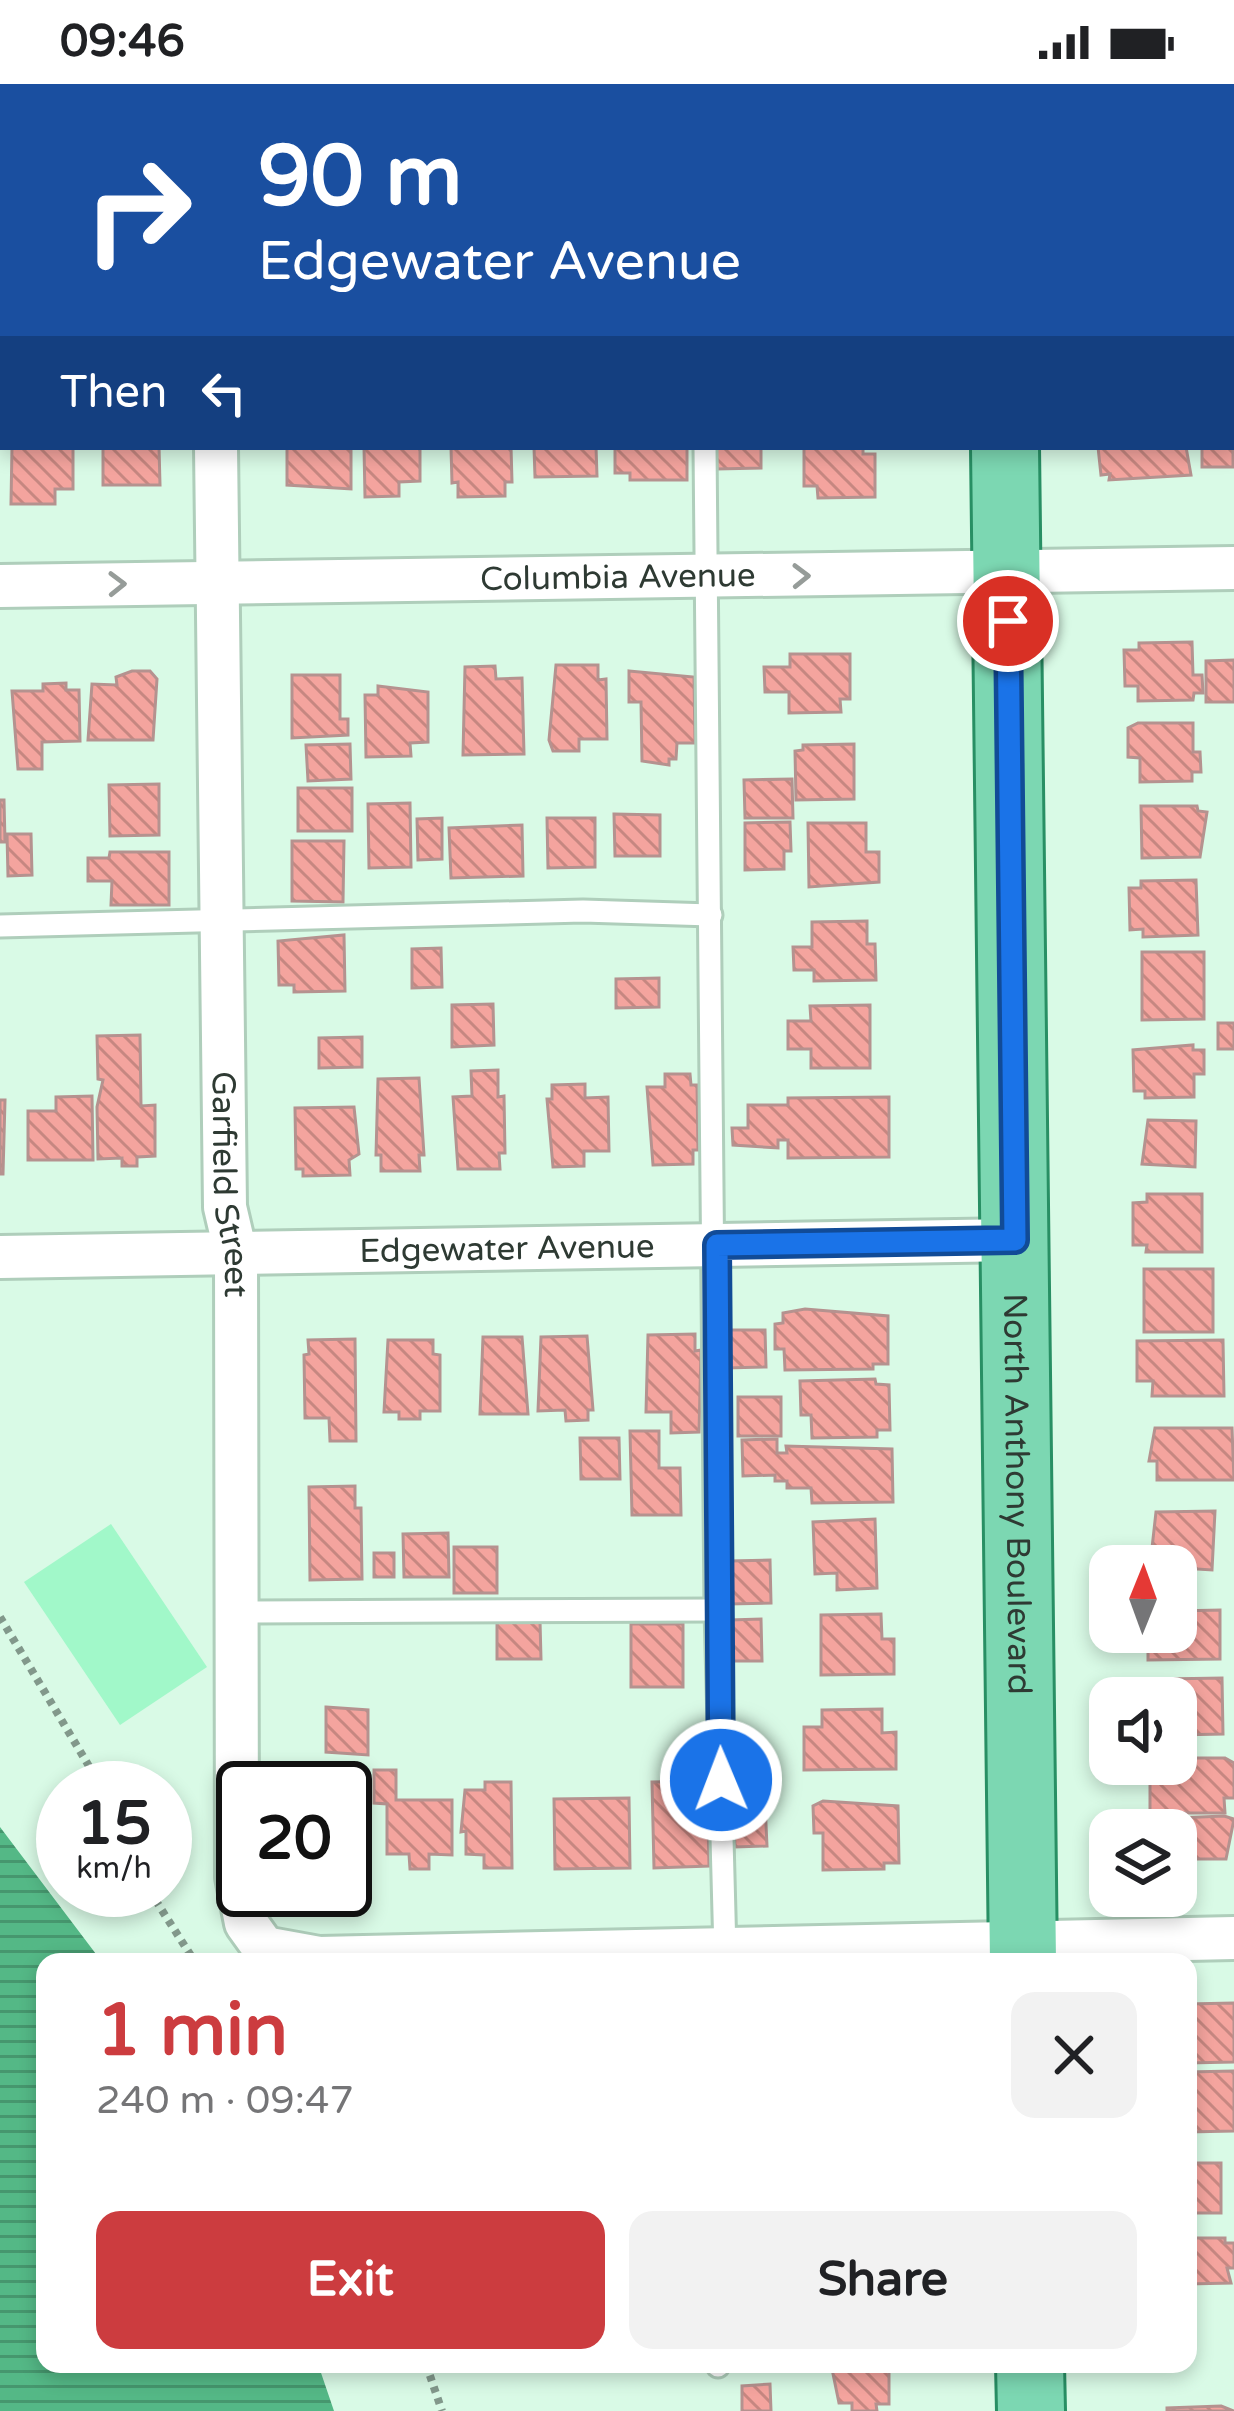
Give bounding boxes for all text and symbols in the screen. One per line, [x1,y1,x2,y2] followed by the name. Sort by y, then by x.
[60,15,185,69] text: 09:46
[258,127,462,228] text: 90 m
[60,132,216,288] icon: right
[258,229,741,294] text: Edgewater Avenue
[191,360,257,426] icon: left
[60,366,167,420] text: Then
[480,555,756,598] street label: Columbia Avenue
[793,563,811,589] one-way arrow
[957,570,1059,672] pin
[109,571,127,597] one-way arrow
[975,588,1041,654] icon: arrive
[204,1071,256,1298] street label: Garfield Street
[359,1227,655,1270] street label: Edgewater Avenue
[996,1293,1039,1695] street label: North Anthony Boulevard
[1089,1545,1197,1653] north arrow
[1089,1545,1197,1917] map controls
[1089,1677,1197,1785] button: sound
[658,1717,784,1843] position arrow
[216,1761,372,1917] speed limit sign: 20
[76,1788,152,1860] text: 15
[1089,1809,1197,1917] button: layers
[76,1850,152,1887] text: km/h
[96,1988,288,2075] text: 1 min
[1011,1992,1137,2118] button: close
[96,2077,354,2124] text: 240 m · 09:47
[96,2211,605,2349] button: Exit
[629,2211,1137,2349] button: Share

